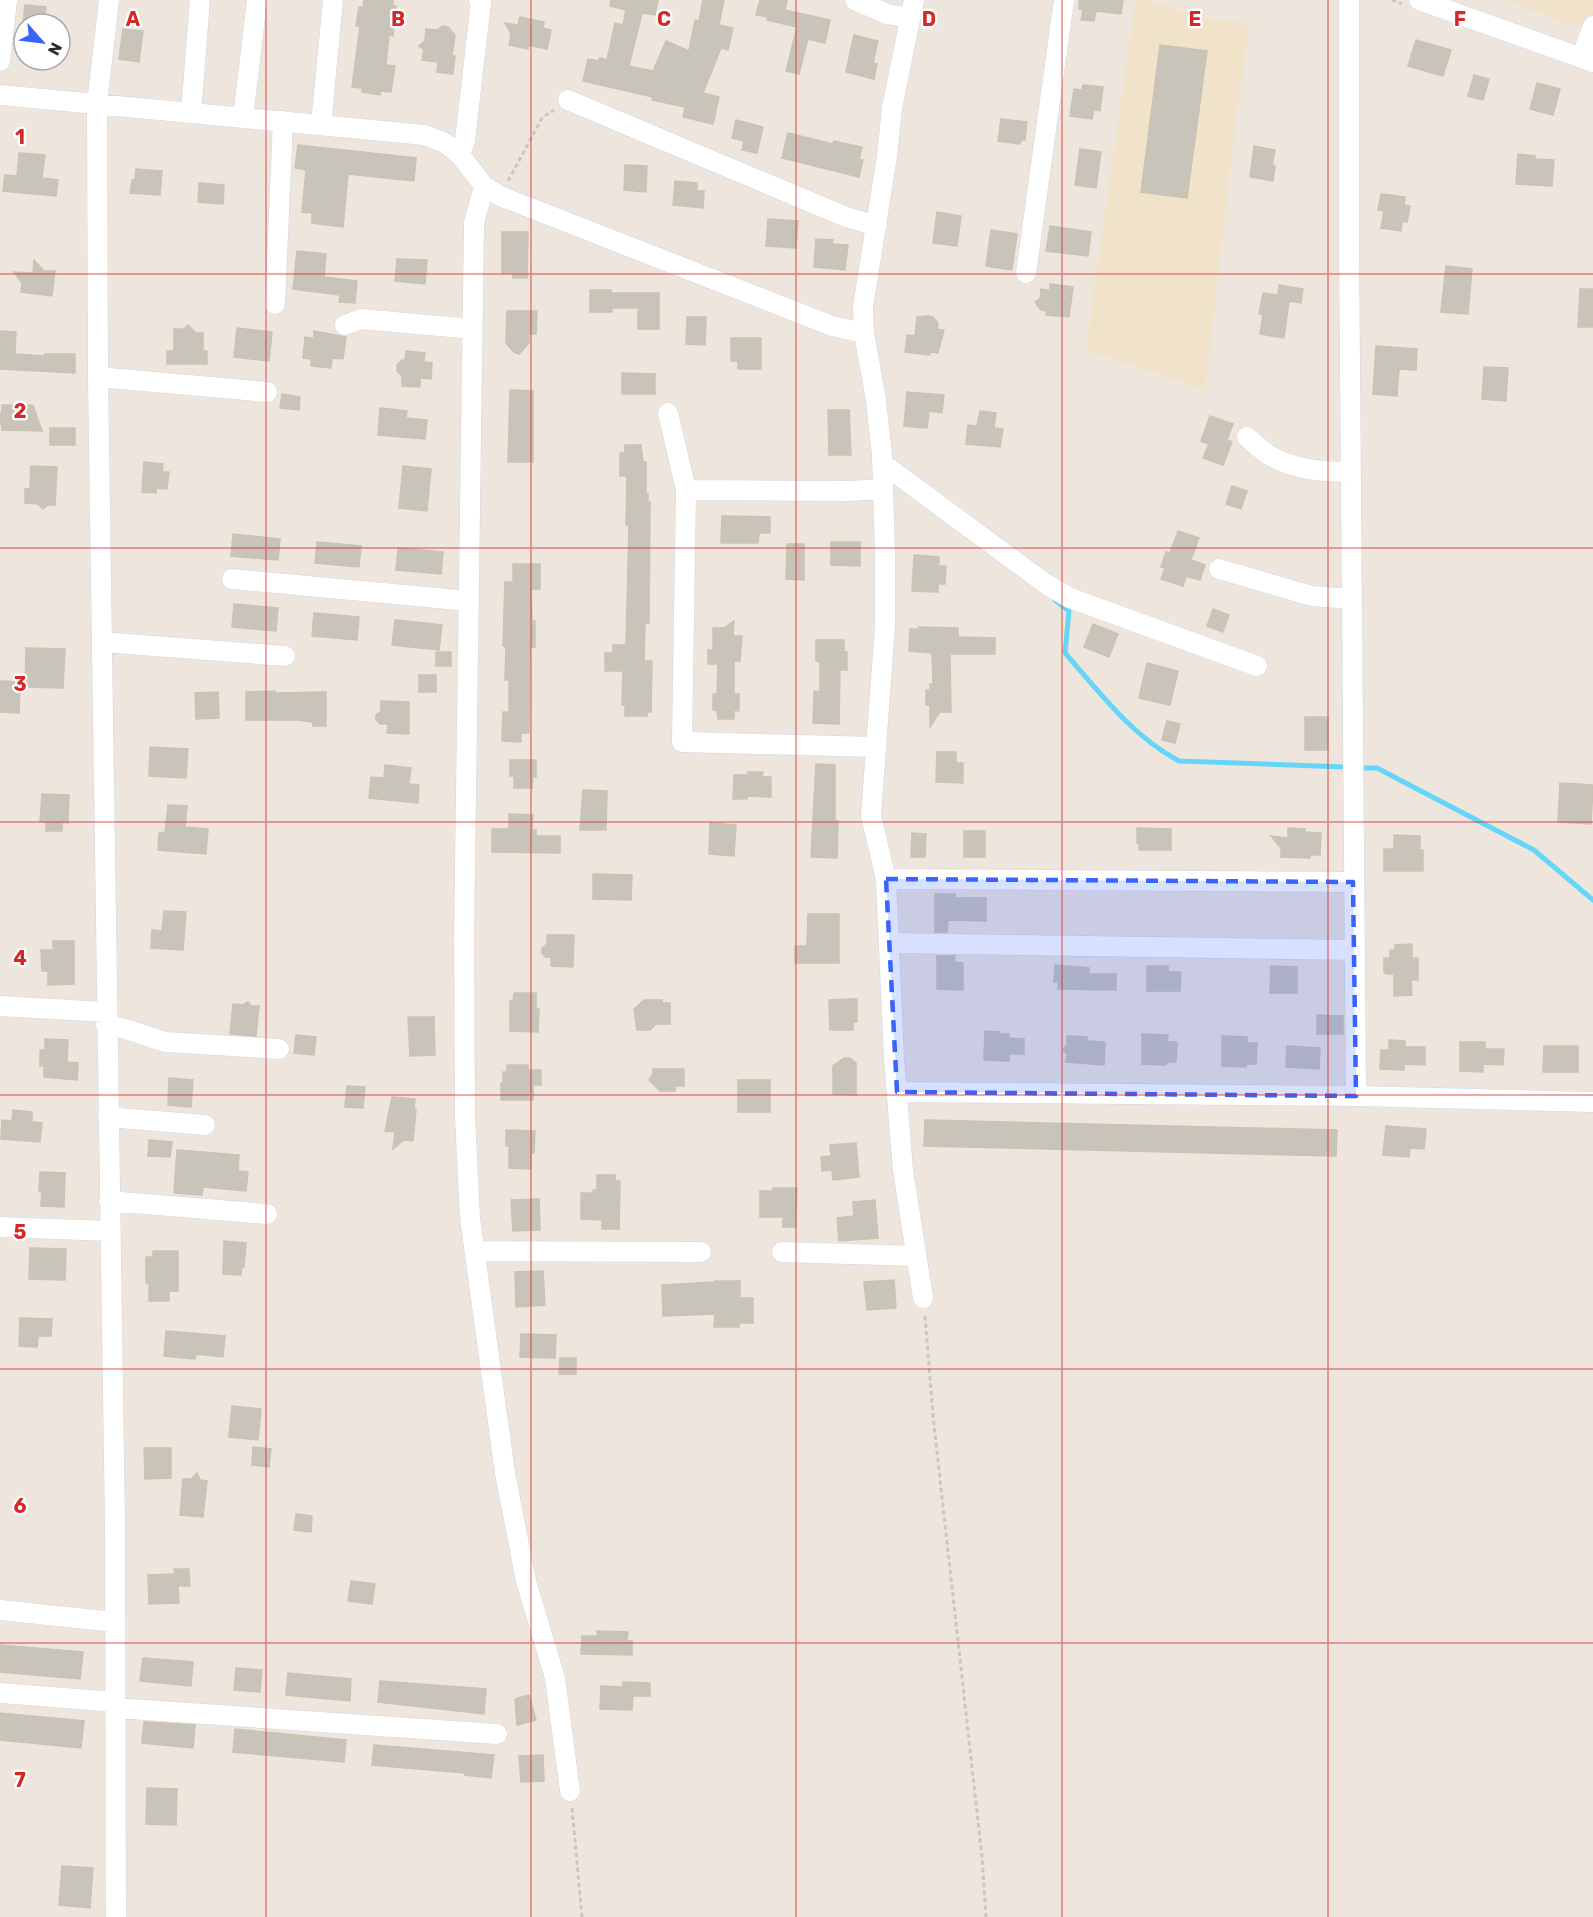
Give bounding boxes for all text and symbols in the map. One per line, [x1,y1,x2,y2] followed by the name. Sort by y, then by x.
[126,7,141,31] text: A
[391,7,405,31] text: B
[657,7,671,31] text: C
[922,7,936,31] text: D
[1189,7,1201,31] text: E
[1454,7,1466,31] text: F
[12,12,72,72] north arrow
[44,39,66,58] text: N
[15,125,25,149] text: 1
[14,399,27,423] text: 2
[13,672,27,696] text: 3
[13,946,27,970] text: 4
[14,1220,27,1244] text: 5
[13,1494,27,1518] text: 6
[14,1768,26,1792] text: 7

